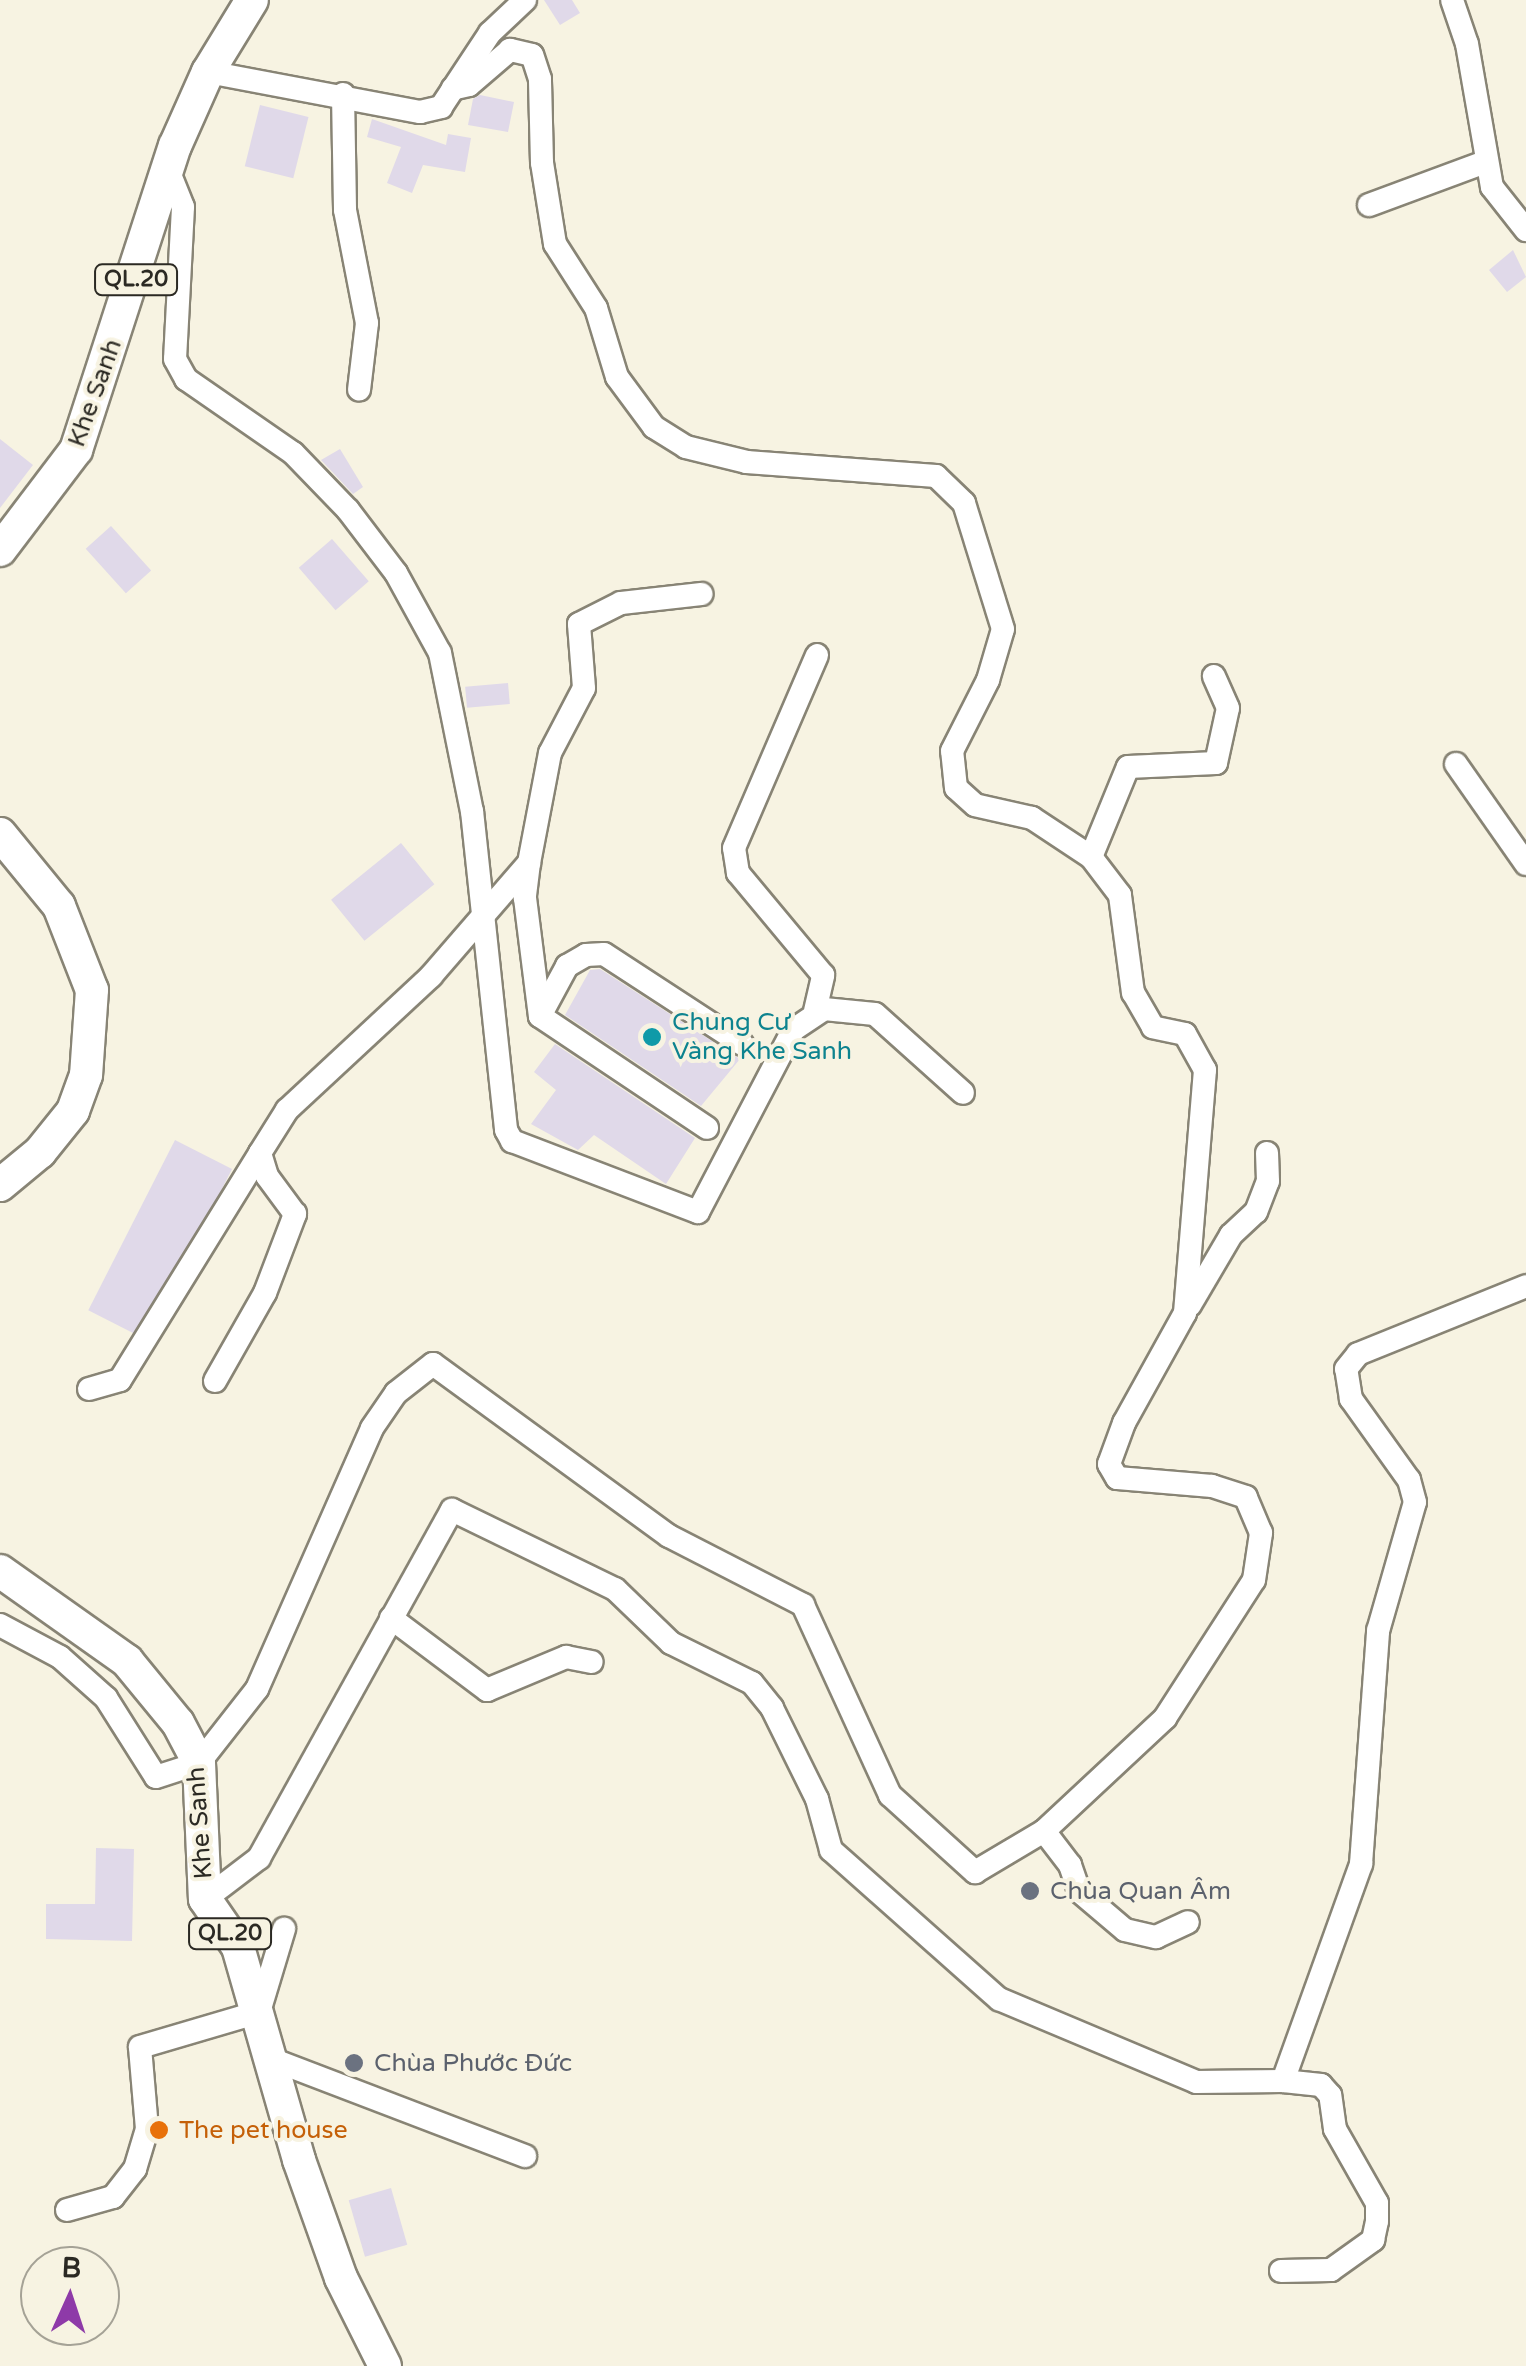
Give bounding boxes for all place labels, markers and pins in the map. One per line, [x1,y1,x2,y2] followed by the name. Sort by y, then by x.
[672,1008,852,1067] place label: Chung Cư Vàng Khe Sanh
[641,1026,663,1048] marker: Chung Cư Vàng Khe Sanh
[1050,1876,1231,1906] place label: Chùa Quan Âm
[1019,1880,1041,1902] marker: Chùa Quan Âm
[374,2048,572,2078] place label: Chùa Phước Đức
[343,2052,365,2074] marker: Chùa Phước Đức
[179,2115,348,2145] place label: The pet house
[148,2119,170,2141] marker: The pet house

